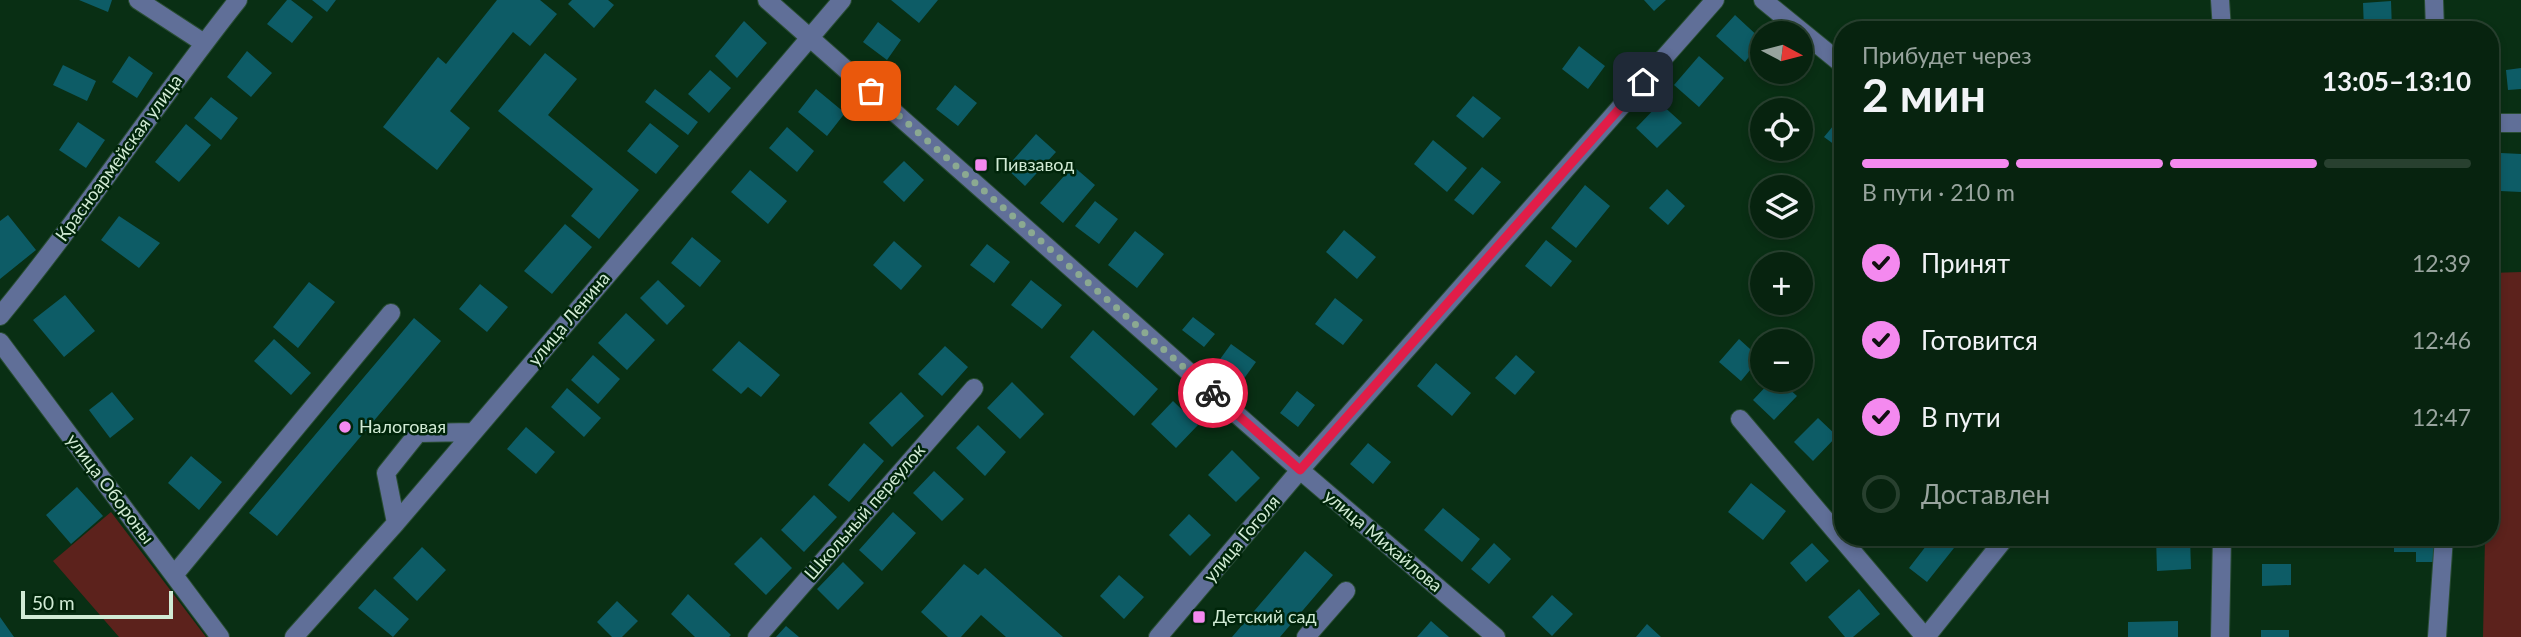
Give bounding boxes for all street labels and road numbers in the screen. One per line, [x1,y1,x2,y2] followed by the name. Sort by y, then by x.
[50,70,186,245] street label: Красноармейская улица
[523,267,614,370] street label: улица Ленина
[62,429,159,548] street label: улица Обороны
[799,438,930,584] street label: Школьный переулок
[1320,484,1447,596] street label: улица Михайлова
[1198,490,1284,586] street label: улица Гоголя

